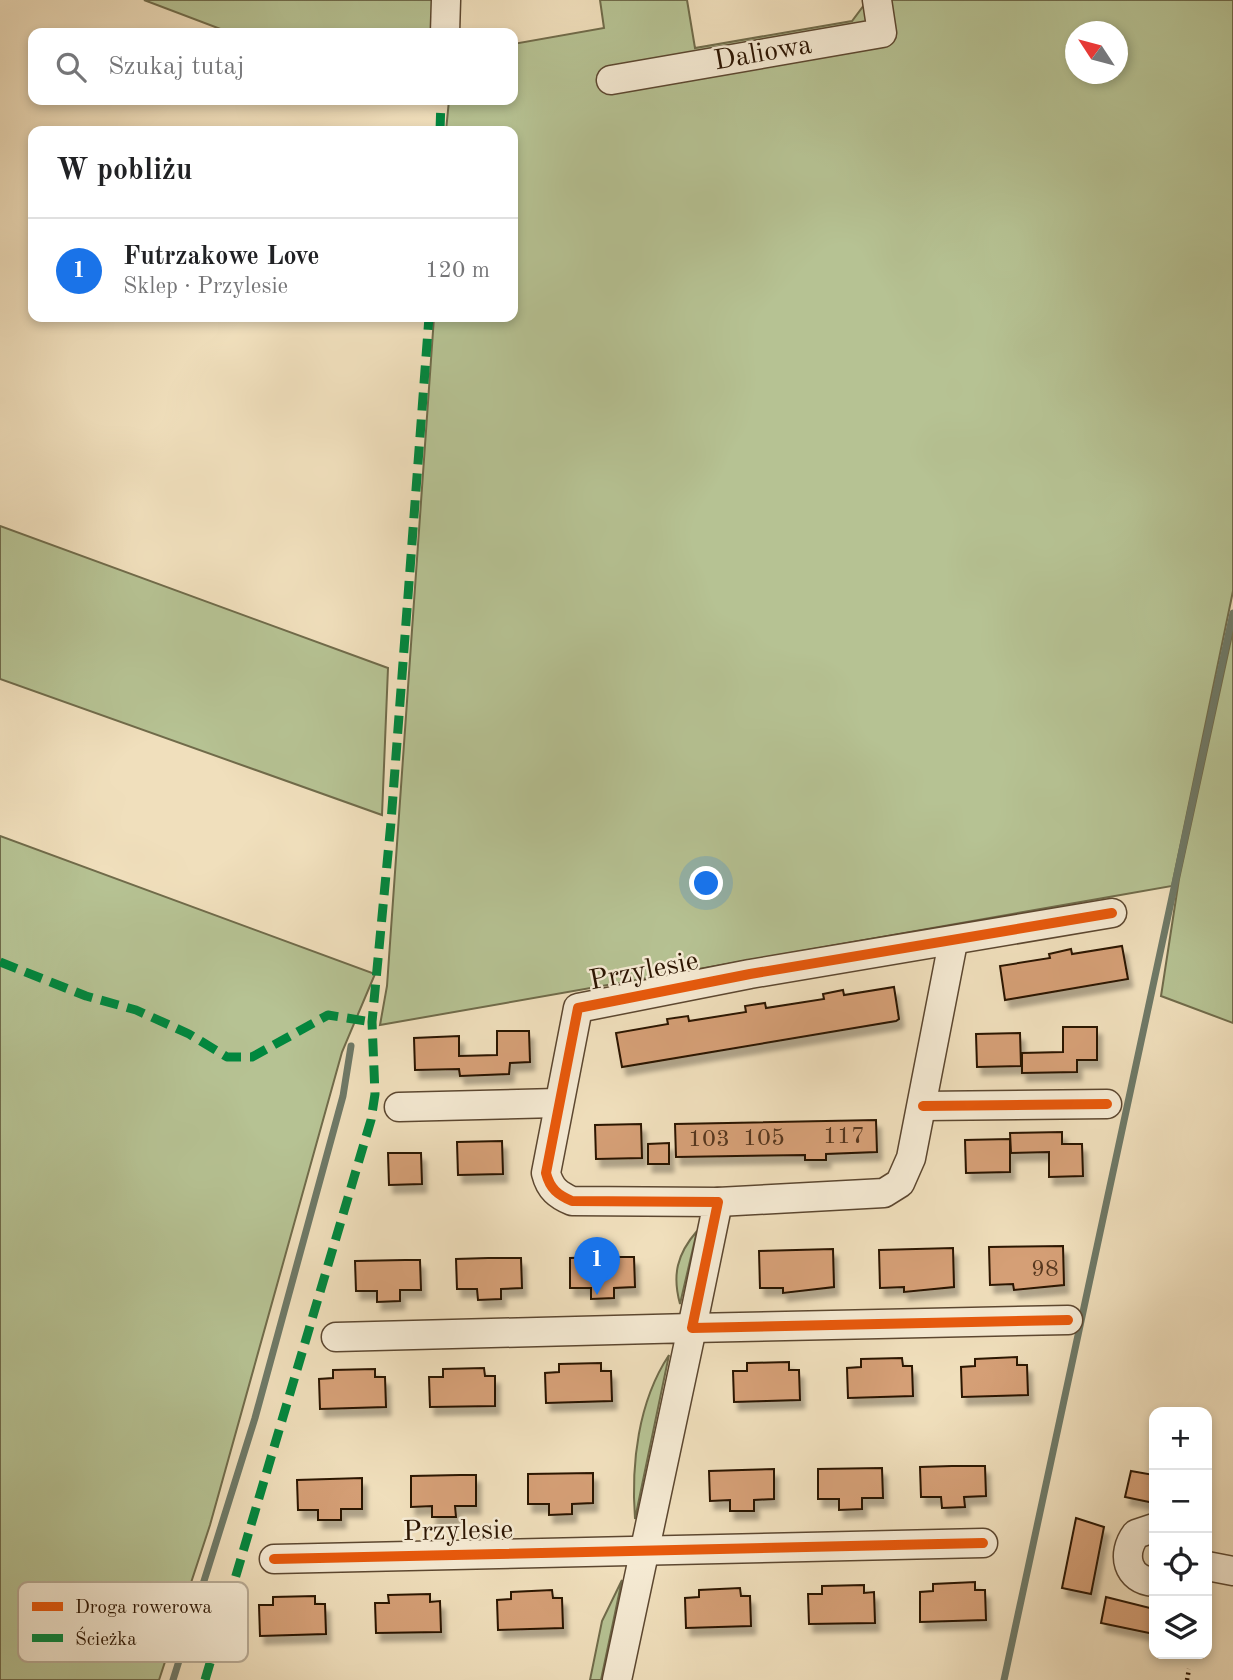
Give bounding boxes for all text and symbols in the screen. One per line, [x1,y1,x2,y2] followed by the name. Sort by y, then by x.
[1065,21,1128,84] north arrow
[28,28,518,105] search box
[712,32,814,76] street label: Daliowa
[52,48,90,86] icon: search
[108,54,245,80] text: Szukaj tutaj
[56,156,192,186] text: W pobliżu
[123,244,320,270] text: Futrzakowe Love
[72,259,86,282] text: 1
[425,259,490,282] text: 120 m
[123,275,288,298] text: Sklep · Przylesie
[689,866,723,900] your location
[587,948,701,996] street label: Przylesie
[823,1125,865,1149] house number: 117
[743,1127,785,1151] house number: 105
[688,1128,730,1152] house number: 103
[574,1237,620,1295] pin: 1
[1031,1258,1059,1282] house number: 98
[1149,1407,1212,1659] map controls
[1149,1407,1212,1470] button: +
[1149,1470,1212,1533] button: −
[402,1517,514,1547] street label: Przylesie
[1149,1533,1212,1596] button: locate
[18,1582,248,1662] legend
[1149,1596,1212,1659] button: layers
[75,1599,213,1618] text: Droga rowerowa
[75,1626,137,1650] text: Ścieżka

